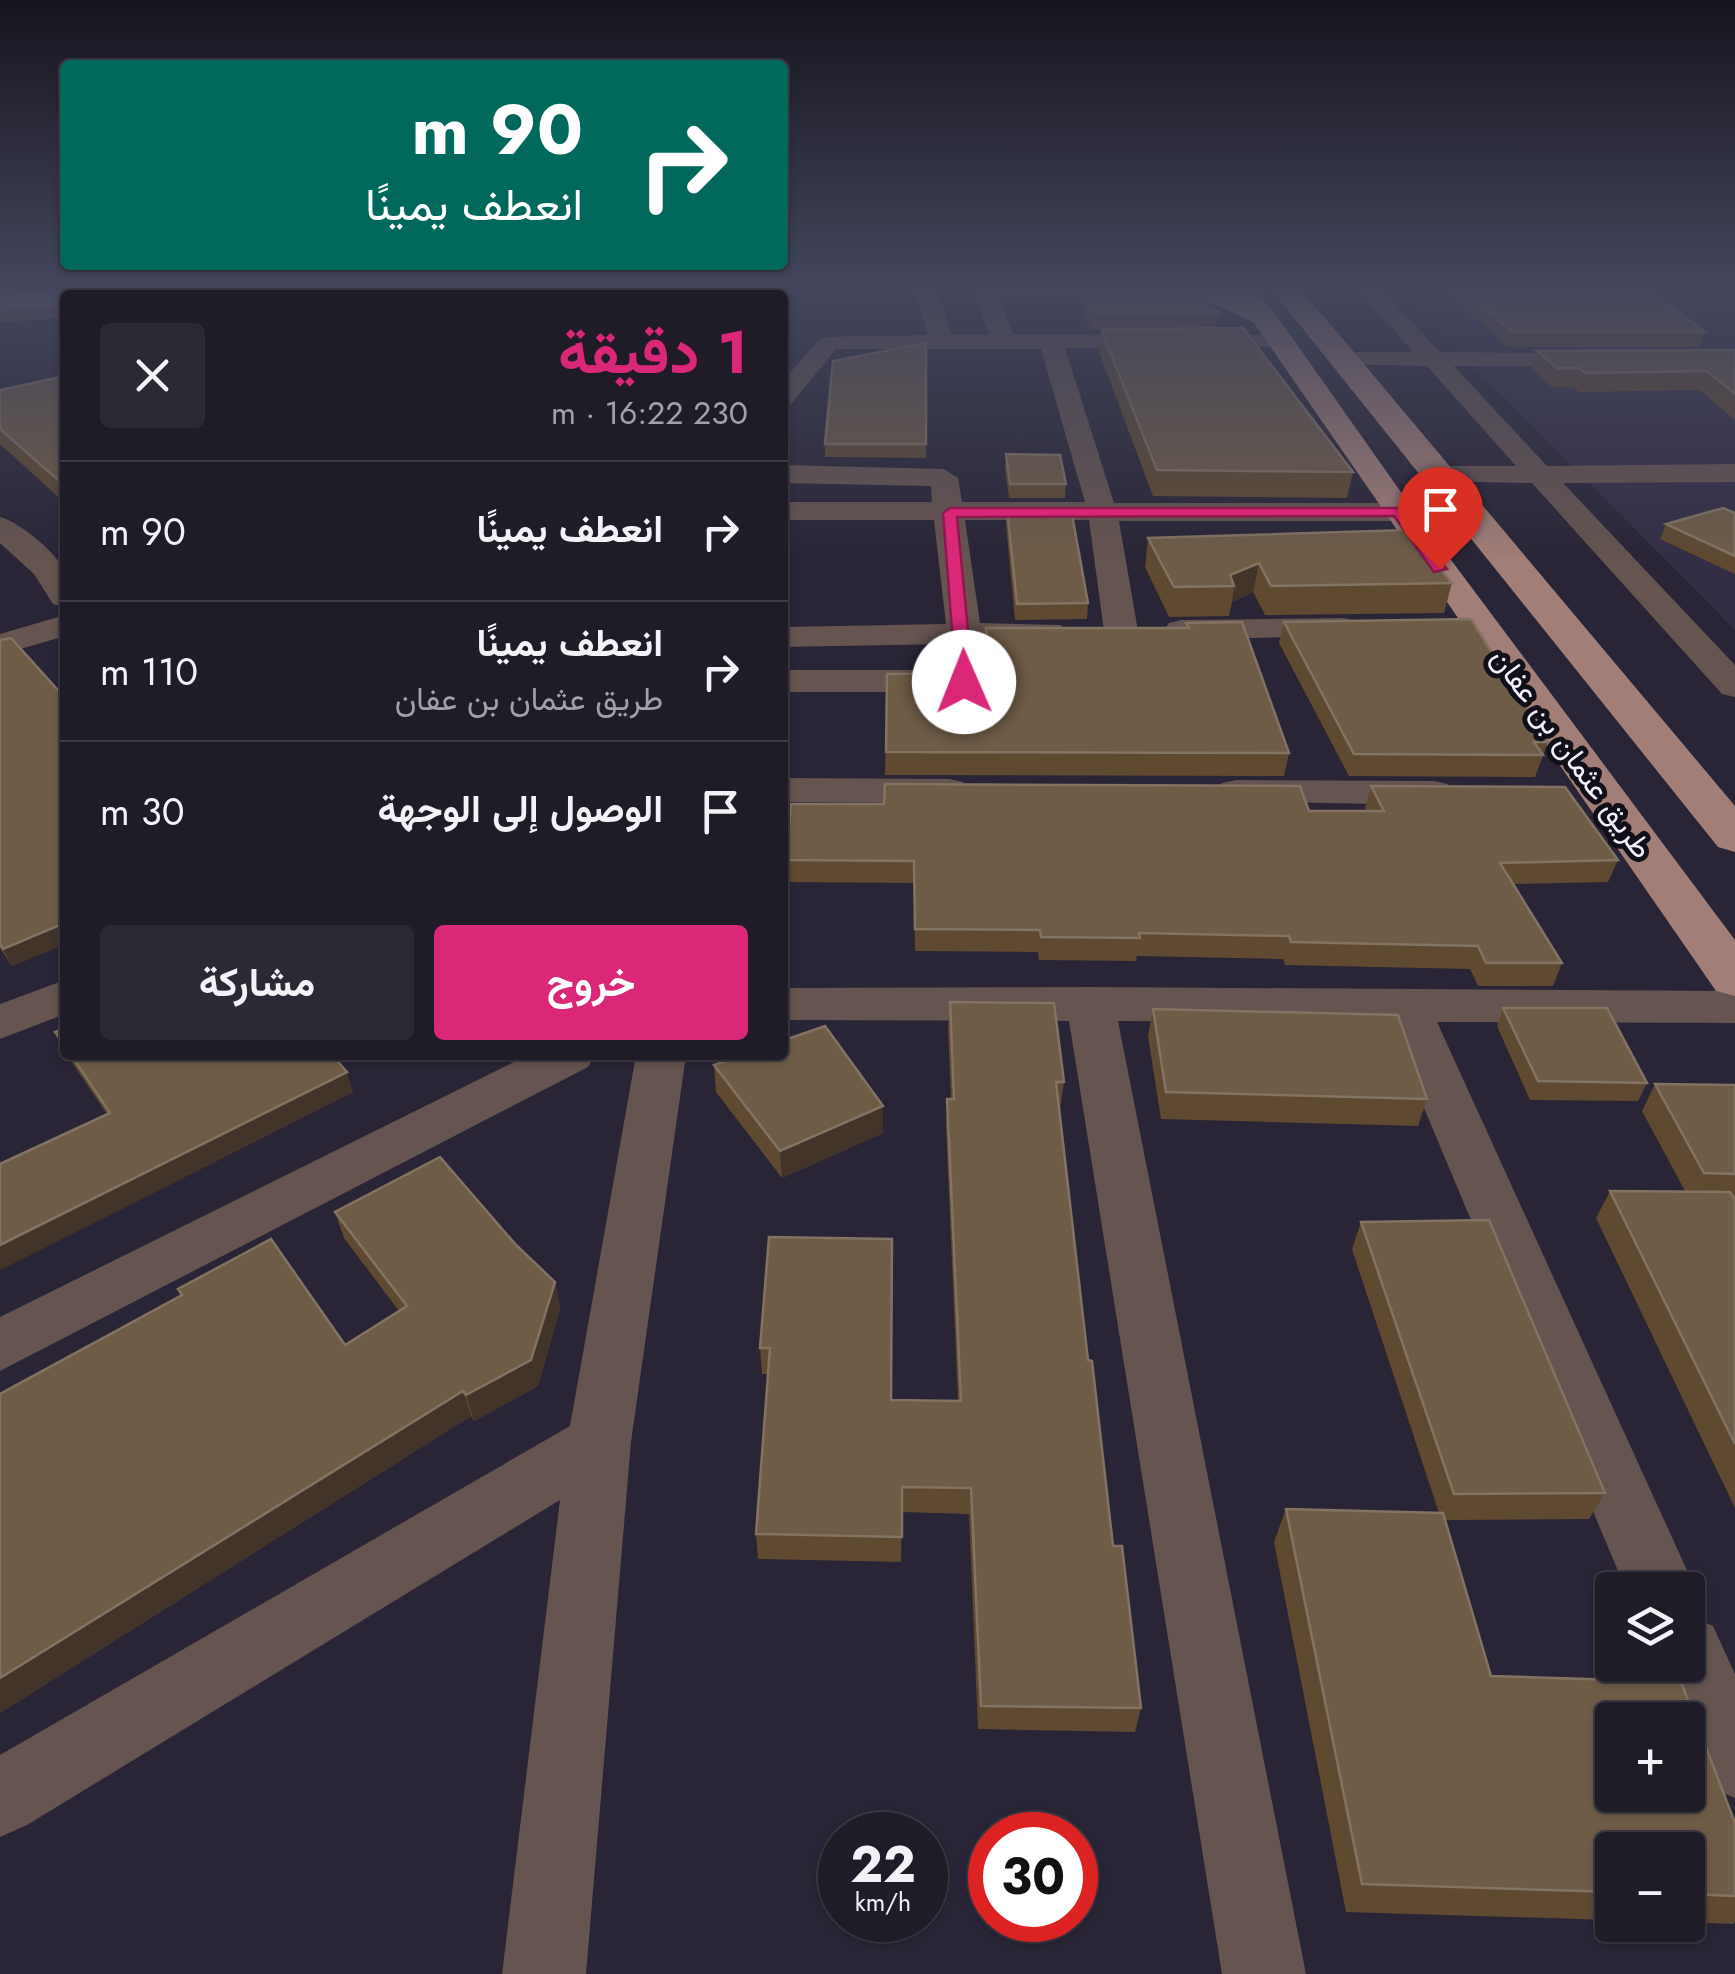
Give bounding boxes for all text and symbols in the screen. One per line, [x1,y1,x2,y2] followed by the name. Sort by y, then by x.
[411,79,583,180] text: 90 m
[618,100,748,230] icon: right
[365,172,583,237] text: انعطف يمينًا
[558,309,748,396] text: 1 دقيقة
[100,323,205,428] button: close
[551,390,748,436] text: 230 m · 16:22
[1398,467,1483,570] pin
[1413,482,1468,537] icon: arrive
[476,501,663,556] text: انعطف يمينًا
[100,504,186,559] text: 90 m
[693,504,748,559] icon: right
[476,615,663,670] text: انعطف يمينًا
[912,630,1016,734] position arrow
[1481,639,1663,867] street label: طريق عثمان بن عفان
[100,644,198,699] text: 110 m
[693,644,748,699] icon: right
[395,676,663,722] text: طريق عثمان بن عفان
[378,781,663,836] text: الوصول إلى الوجهة
[100,784,185,839] text: 30 m
[693,784,748,839] icon: arrive
[100,925,414,1040] button: مشاركة
[434,925,748,1040] button: خروج
[1595,1572,1705,1942] map controls
[1595,1572,1705,1682] button: layers
[1595,1702,1705,1812] button: +
[968,1812,1098,1942] speed limit sign: 30
[850,1828,916,1901] text: 22
[1595,1832,1705,1942] button: −
[855,1884,911,1920] text: km/h

